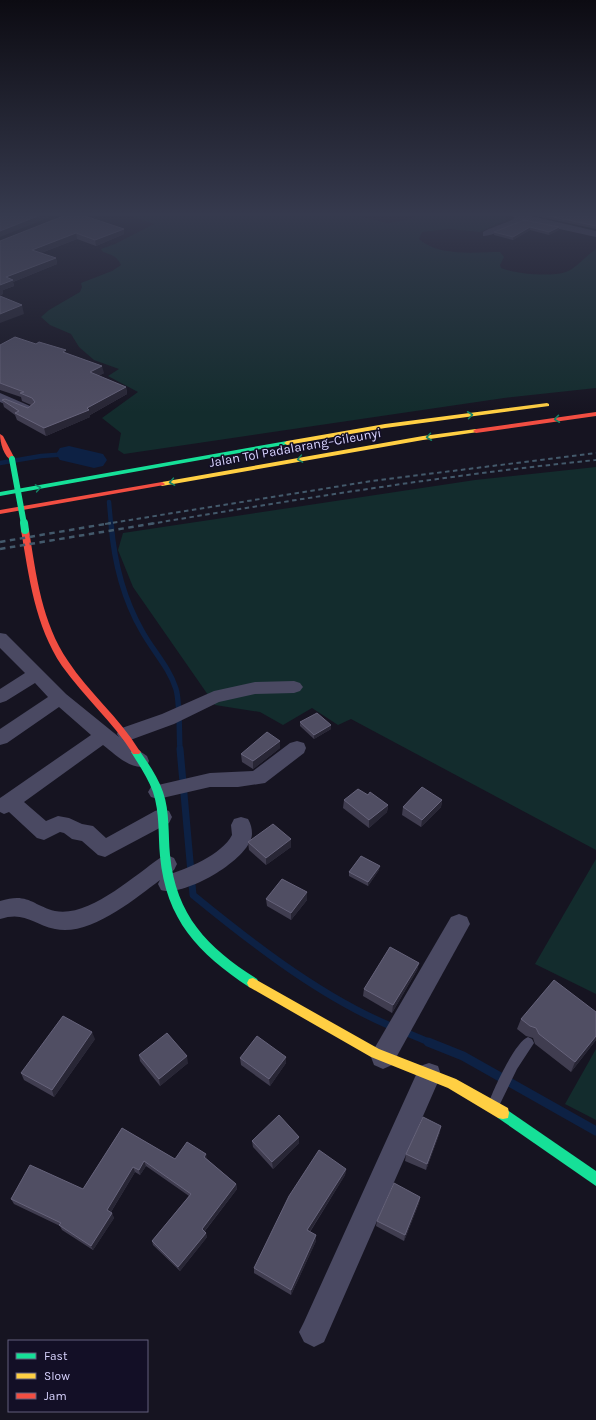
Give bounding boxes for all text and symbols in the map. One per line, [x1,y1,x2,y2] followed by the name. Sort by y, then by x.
[467,411,473,420] one-way arrow
[554,414,560,423] one-way arrow
[208,425,382,470] street label: Jalan Tol Padalarang–Cileunyi
[425,432,432,441] one-way arrow
[297,454,304,463] one-way arrow
[169,477,176,485] one-way arrow
[35,484,42,492] one-way arrow
[8,1340,148,1412] legend
[44,1349,68,1363] text: Fast
[44,1369,70,1383] text: Slow
[44,1389,67,1403] text: Jam

